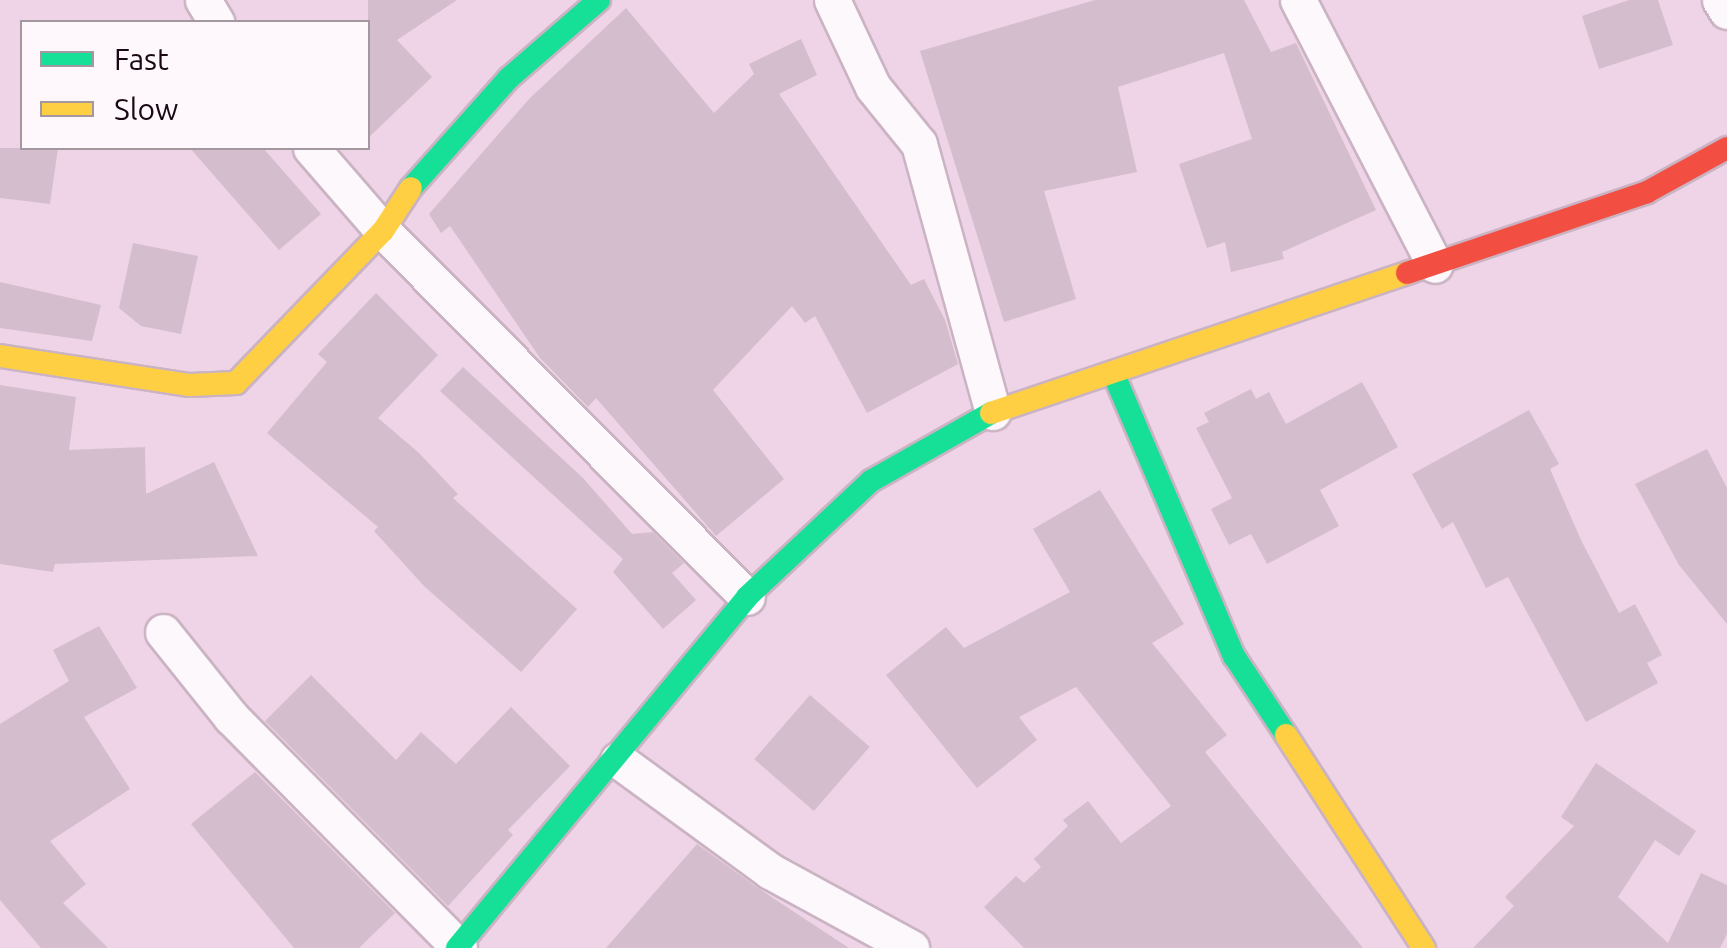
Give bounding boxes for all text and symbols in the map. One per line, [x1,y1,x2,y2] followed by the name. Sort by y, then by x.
[20,20,370,150] legend
[114,42,169,76] text: Fast
[114,92,178,126] text: Slow

